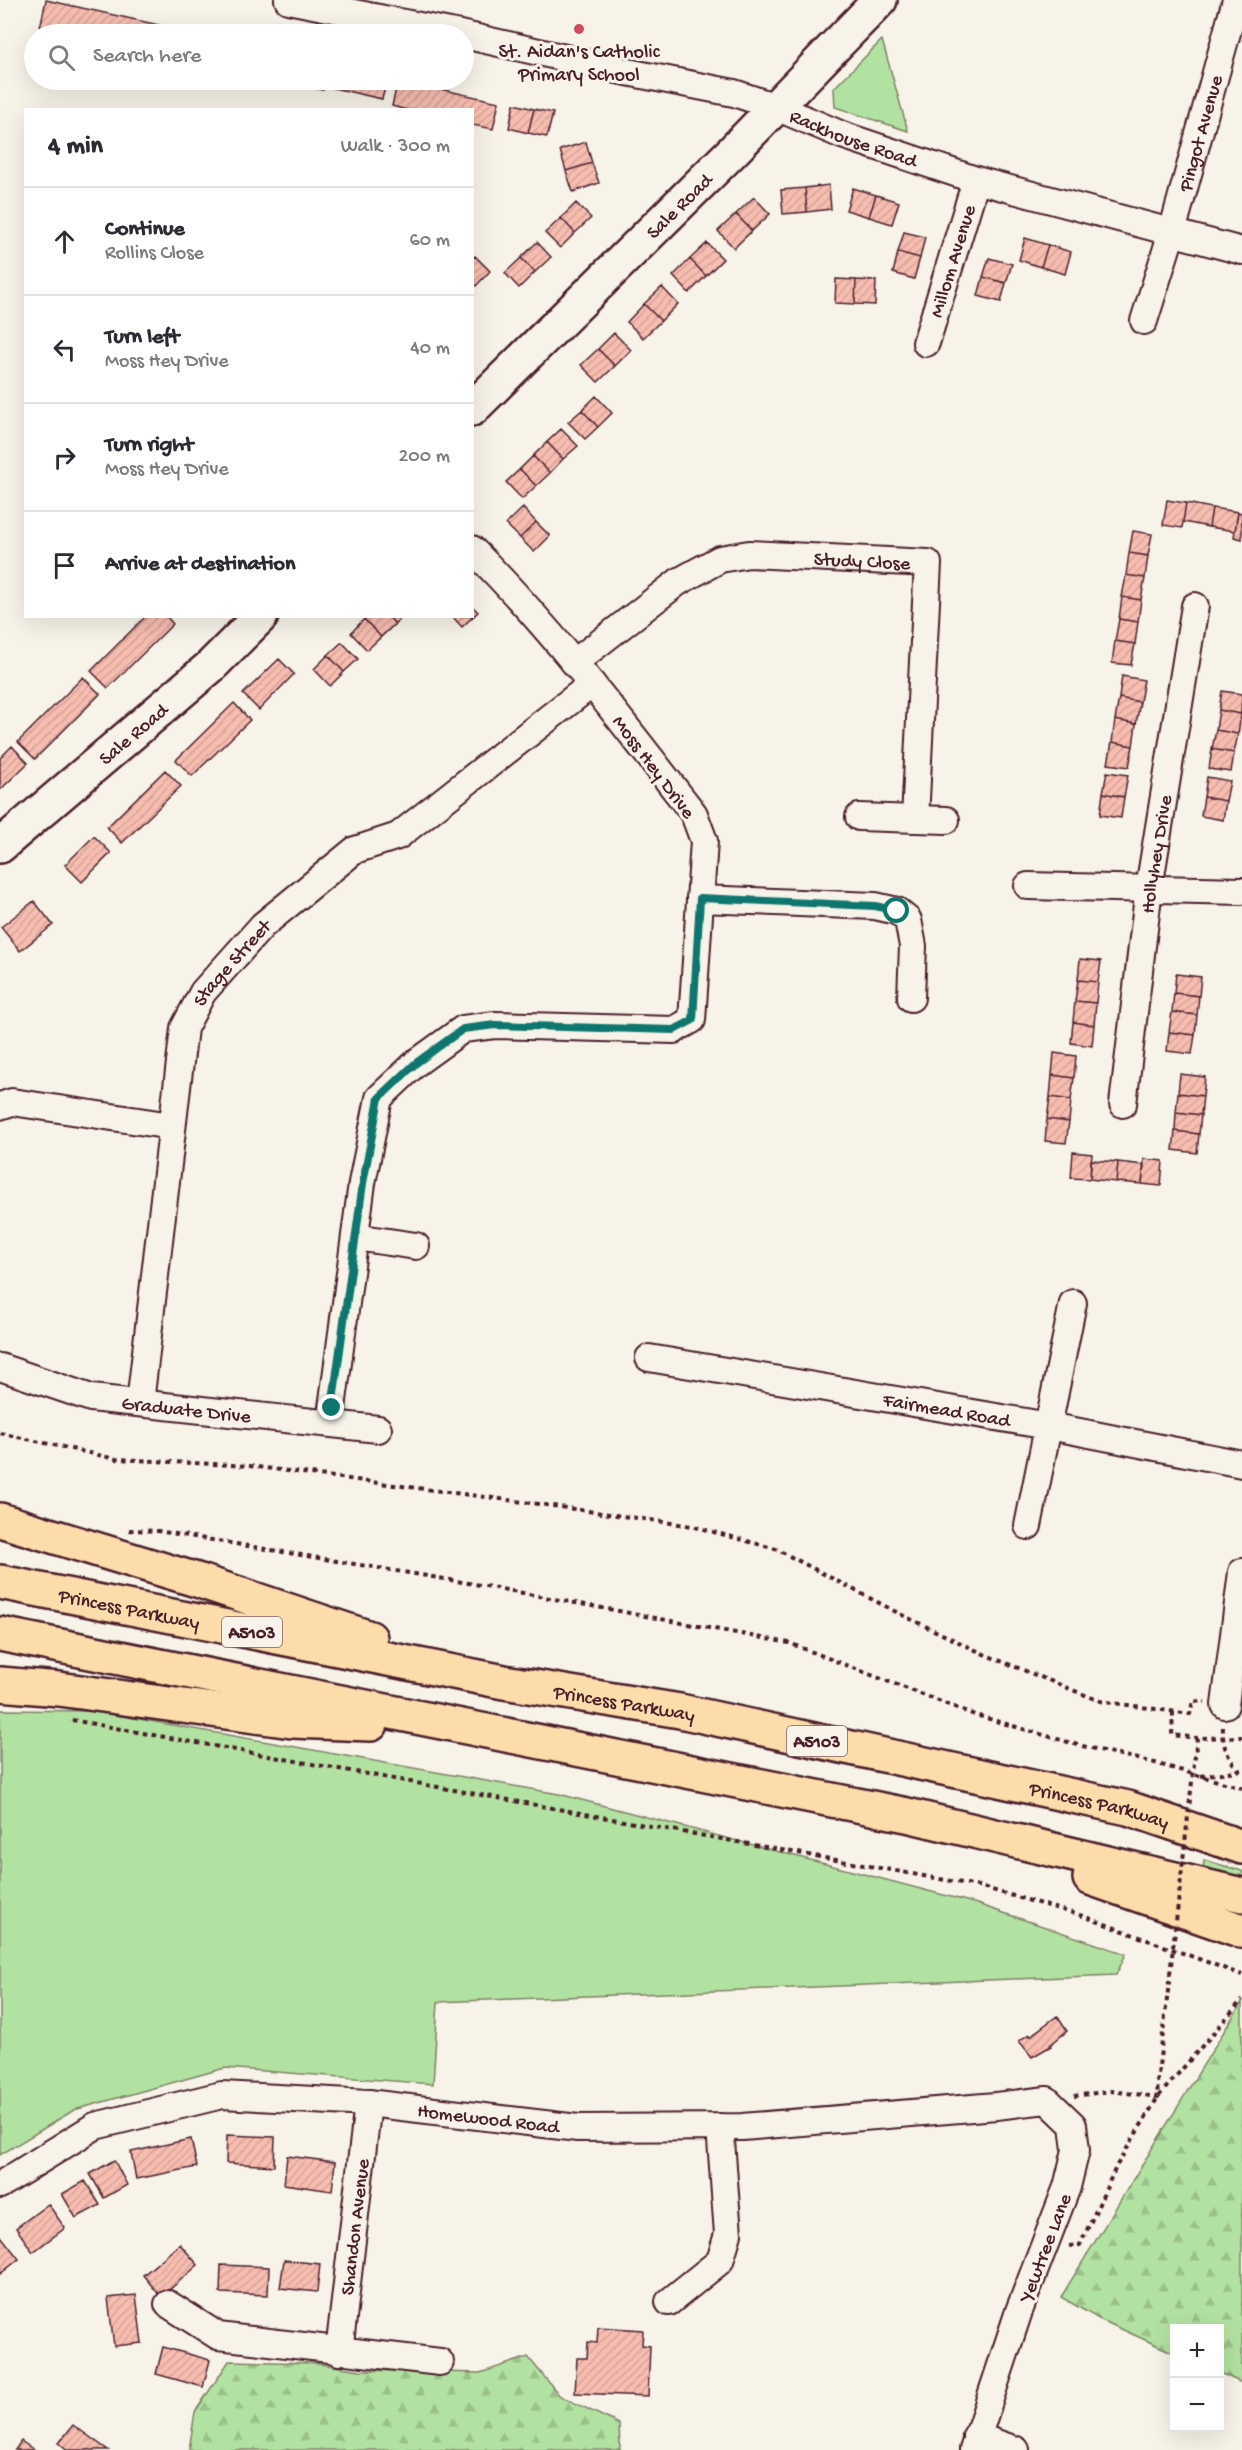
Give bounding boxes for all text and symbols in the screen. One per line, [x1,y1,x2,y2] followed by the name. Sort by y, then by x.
[572,22,586,36] marker: St. Aidan's Catholic Primary School
[24,24,474,90] search box
[45,41,78,74] icon: search
[499,42,661,88] place label: St. Aidan's Catholic Primary School
[93,44,201,70] text: Search here
[1175,72,1230,196] street label: Pingot Avenue
[785,106,921,175] street label: Rackhouse Road
[48,132,103,163] text: 4 min
[341,136,450,159] text: Walk · 300 m
[643,168,720,245] street label: Sale Road
[926,202,983,321] street label: Millom Avenue
[105,217,185,243] text: Continue
[48,225,81,258] icon: ahead
[410,230,450,253] text: 60 m
[105,243,204,266] text: Rollins Close
[105,325,179,351] text: Turn left
[48,333,81,366] icon: left
[410,338,450,361] text: 40 m
[105,351,229,374] text: Moss Hey Drive
[105,433,193,459] text: Turn right
[48,441,81,474] icon: right
[399,446,450,469] text: 200 m
[105,459,229,482] text: Moss Hey Drive
[48,549,81,582] icon: arrive
[813,549,911,577] street label: Study Close
[105,552,295,578] text: Arrive at destination
[95,698,176,772] street label: Sale Road
[606,712,699,825] street label: Moss Hey Drive
[1138,793,1179,915] street label: Hollyhey Drive
[883,897,909,923] route start
[190,914,278,1011] street label: Stage Street
[880,1390,1014,1435] street label: Fairmead Road
[120,1393,252,1430] street label: Graduate Drive
[318,1394,344,1420] route end
[55,1586,201,1636] street label: Princess Parkway
[222,1617,282,1647] road number: A5103
[550,1682,697,1729] street label: Princess Parkway
[787,1726,847,1756] road number: A5103
[1026,1779,1171,1836] street label: Princess Parkway
[416,2101,562,2141] street label: Homewood Road
[338,2157,376,2297] street label: Shandon Avenue
[1015,2190,1079,2307] street label: Yewtree Lane
[1170,2324,1224,2432] map controls
[1170,2324,1224,2378] button: +
[1170,2378,1224,2432] button: −

